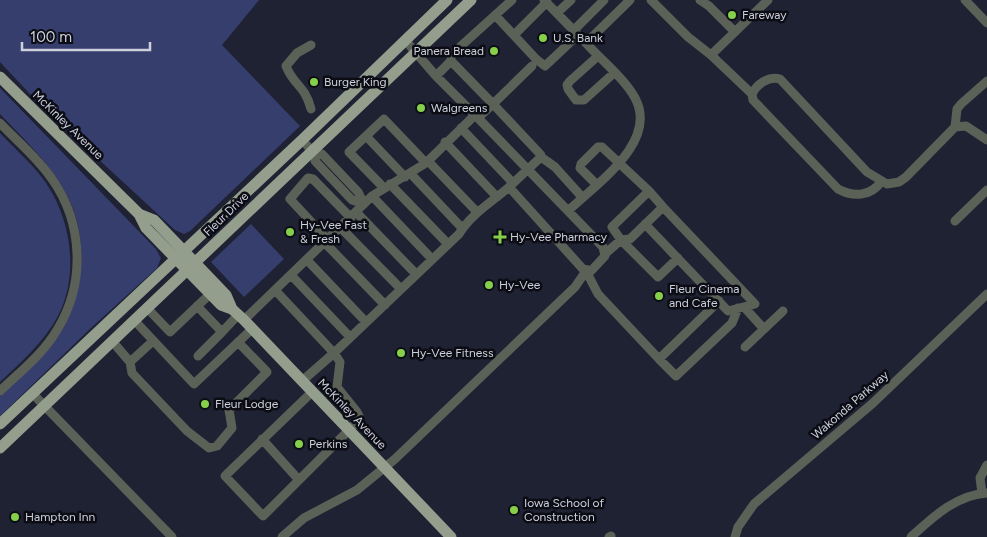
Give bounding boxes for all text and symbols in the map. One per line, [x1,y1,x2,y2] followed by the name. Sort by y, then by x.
[742,8,787,22] place label: Fareway
[726,9,738,21] marker: Fareway
[22,20,150,52] scale bar
[30,28,72,46] text: 100 m
[553,31,603,45] place label: U.S. Bank
[537,32,549,44] marker: U.S. Bank
[414,44,484,58] place label: Panera Bread
[488,45,500,57] marker: Panera Bread
[324,75,387,89] place label: Burger King
[308,76,320,88] marker: Burger King
[30,88,106,162] street label: McKinley Avenue
[431,101,488,115] place label: Walgreens
[415,102,427,114] marker: Walgreens
[201,189,252,239] street label: Fleur Drive
[300,218,367,246] place label: Hy-Vee Fast & Fresh
[284,226,296,238] marker: Hy-Vee Fast & Fresh
[510,230,608,244] place label: Hy-Vee Pharmacy
[494,231,506,243] marker: Hy-Vee Pharmacy
[499,278,541,292] place label: Hy-Vee
[483,279,495,291] marker: Hy-Vee
[669,282,739,310] place label: Fleur Cinema and Cafe
[653,290,665,302] marker: Fleur Cinema and Cafe
[411,346,494,360] place label: Hy-Vee Fitness
[395,347,407,359] marker: Hy-Vee Fitness
[809,367,892,442] street label: Wakonda Parkway
[315,376,389,452] street label: McKinley Avenue
[215,397,279,411] place label: Fleur Lodge
[199,398,211,410] marker: Fleur Lodge
[309,437,348,451] place label: Perkins
[293,438,305,450] marker: Perkins
[524,496,604,524] place label: Iowa School of Construction
[508,504,520,516] marker: Iowa School of Construction
[25,510,96,524] place label: Hampton Inn
[9,511,21,523] marker: Hampton Inn

